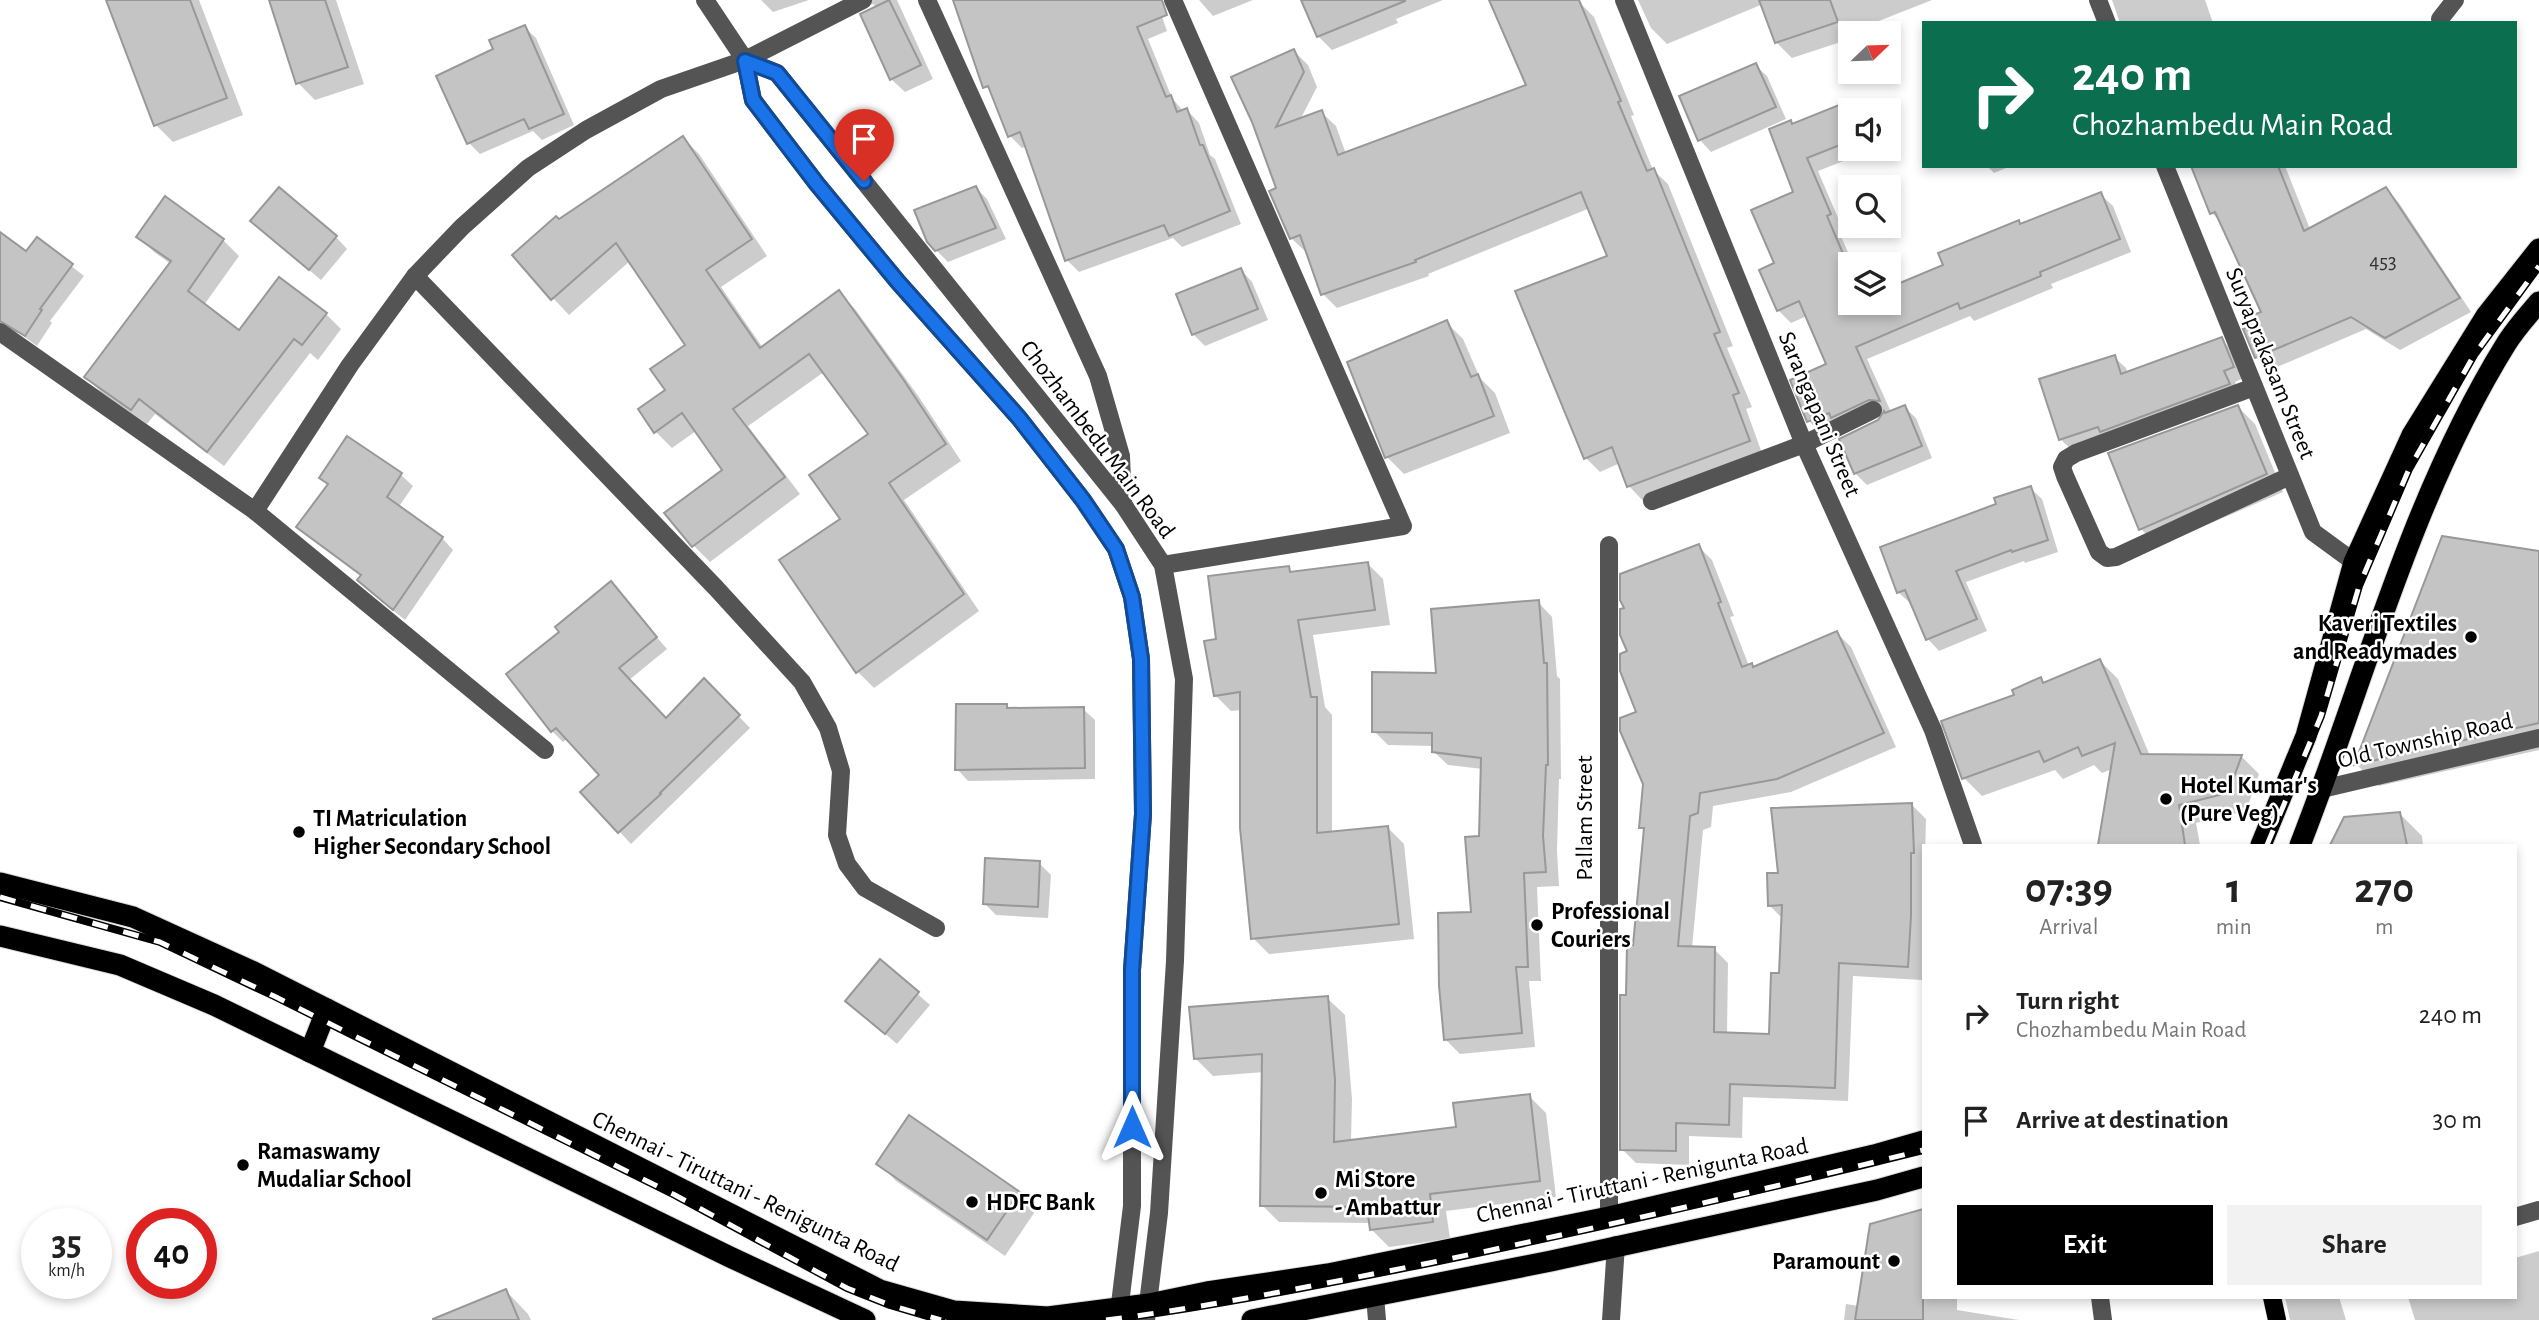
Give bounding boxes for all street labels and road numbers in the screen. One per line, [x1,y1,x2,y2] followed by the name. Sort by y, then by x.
[2221,264,2320,463] street label: Suryaprakasam Street
[1774,328,1865,501] street label: Sarangapani Street
[1015,336,1179,543] street label: Chozhambedu Main Road
[2335,709,2515,773] street label: Old Township Road
[1573,755,1597,881] street label: Pallam Street
[588,1107,903,1277] street label: Chennai - Tiruttani - Renigunta Road
[1474,1134,1810,1228] street label: Chennai - Tiruttani - Renigunta Road

